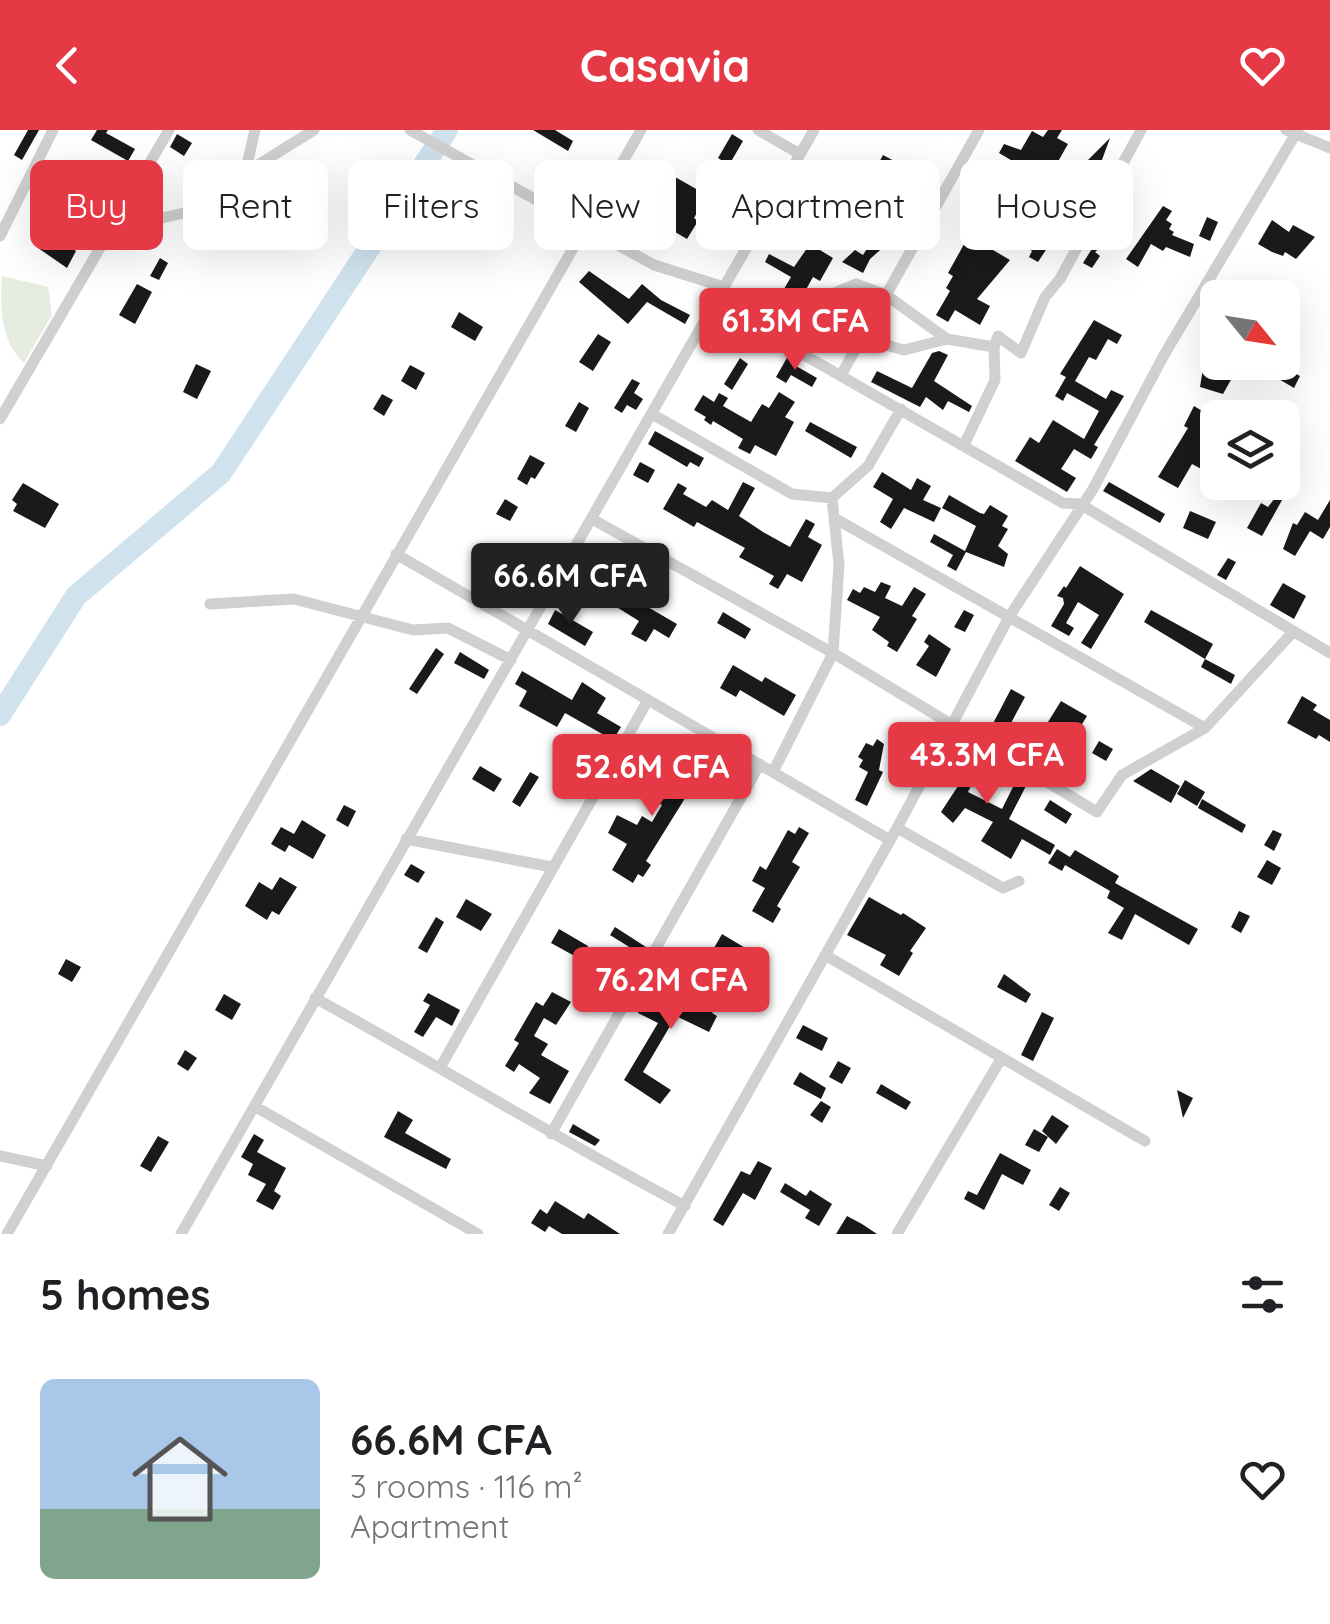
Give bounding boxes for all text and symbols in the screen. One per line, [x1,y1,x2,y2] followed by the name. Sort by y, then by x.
[580,37,750,93] text: Casavia
[40,38,95,93] icon: back
[1235,38,1290,93] icon: heart
[30,160,163,250] chip: Buy
[183,160,328,250] chip: Rent
[348,160,514,250] chip: Filters
[534,160,676,250] chip: New
[696,160,940,250] chip: Apartment
[960,160,1133,250] chip: House
[1200,280,1300,380] north arrow
[1200,280,1300,500] map controls
[681,288,909,373] pin: 61.3M CFA
[721,300,869,340] text: 61.3M CFA
[1200,400,1300,500] button: layers
[456,543,684,628] pin: 66.6M CFA
[493,555,647,595] text: 66.6M CFA
[873,722,1101,807] pin: 43.3M CFA
[538,734,766,819] pin: 52.6M CFA
[910,734,1064,774] text: 43.3M CFA
[575,746,729,786] text: 52.6M CFA
[557,947,785,1032] pin: 76.2M CFA
[594,959,748,999] text: 76.2M CFA
[1235,1267,1290,1322] icon: filters
[40,1268,211,1321] text: 5 homes
[350,1413,552,1466] text: 66.6M CFA
[120,1419,240,1539] icon: home
[1235,1452,1290,1507] icon: heart
[350,1466,583,1506] text: 3 rooms · 116 m²
[350,1506,509,1546] text: Apartment

